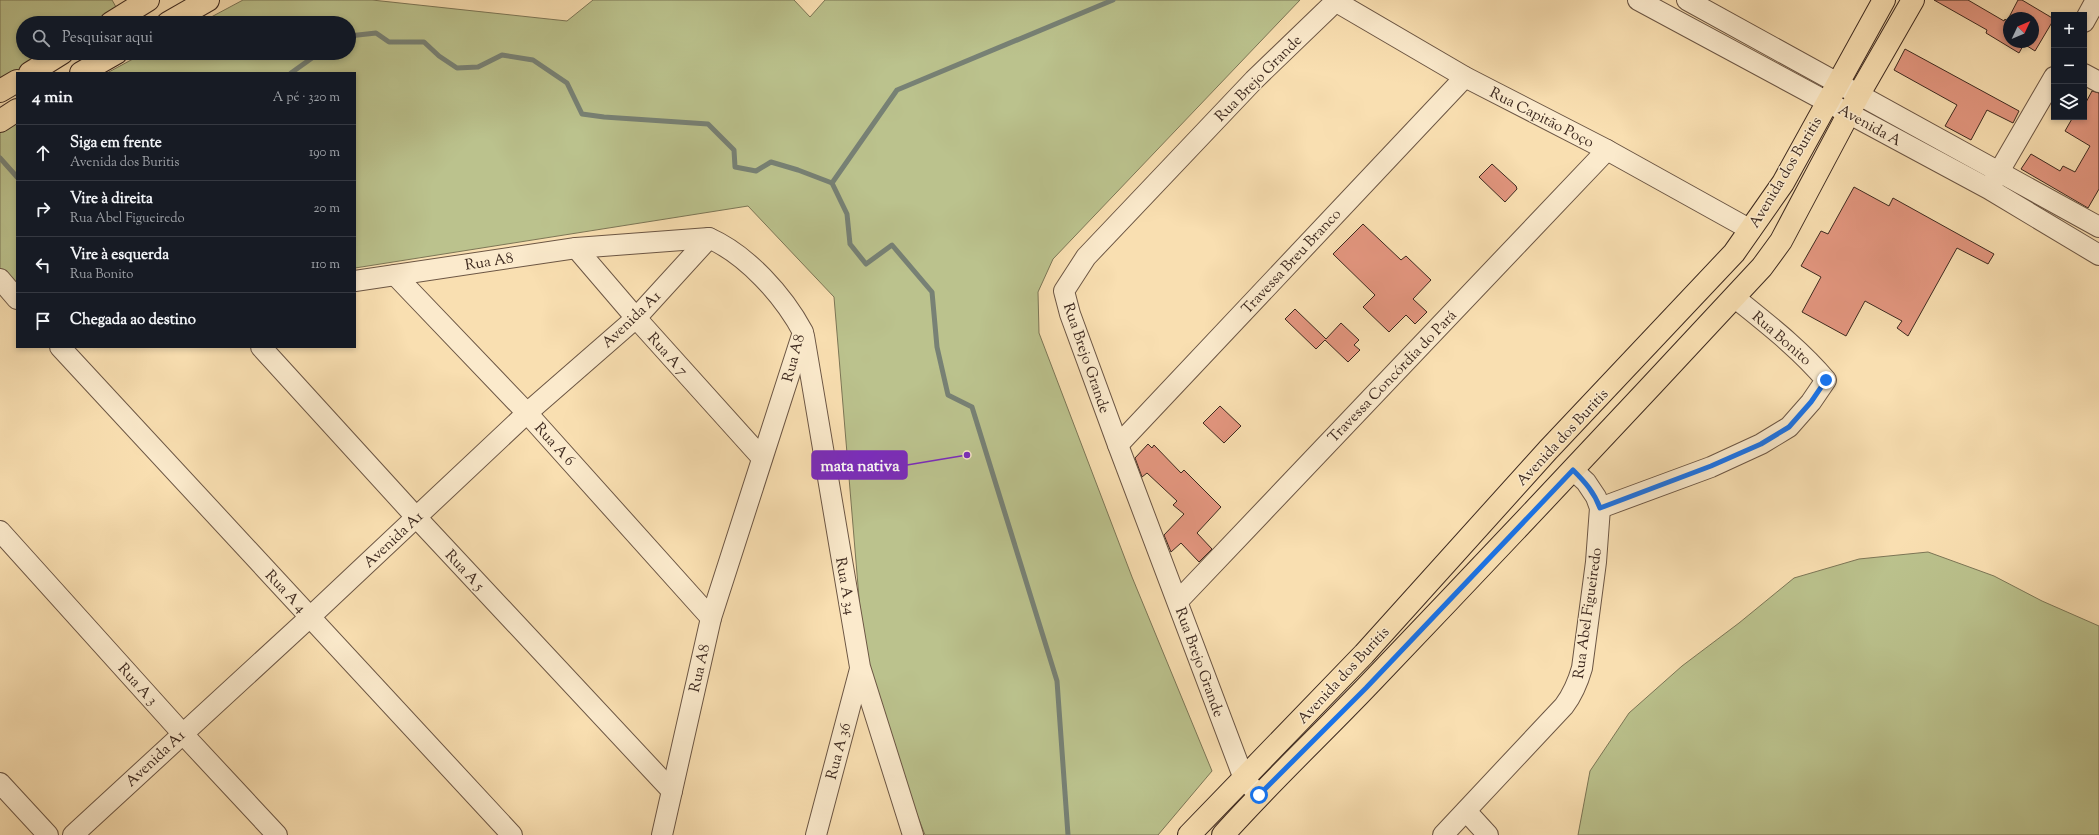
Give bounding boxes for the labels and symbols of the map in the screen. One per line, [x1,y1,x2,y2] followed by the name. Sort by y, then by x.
[2003,12,2039,48] north arrow
[1211,31,1307,127] street label: Rua Brejo Grande
[1486,83,1597,154] street label: Rua Capitão Poço
[1834,100,1905,152] street label: Avenida A
[1745,113,1828,232] street label: Avenida dos Buritis
[1238,205,1347,319] street label: Travessa Breu Branco
[464,248,515,277] street label: Rua A8
[598,287,666,354] street label: Avenida A1
[1057,300,1114,416] street label: Rua Brejo Grande
[1324,306,1462,448] street label: Travessa Concórdia do Pará
[1747,307,1816,371] street label: Rua Bonito
[642,329,692,382] street label: Rua A 7
[778,332,811,385] street label: Rua A8
[1817,371,1835,389] route end
[1512,385,1614,491] street label: Avenida dos Buritis
[529,419,579,471] street label: Rua A 6
[812,451,907,479] callout: mata nativa
[820,456,900,479] text: mata nativa
[360,507,428,573] street label: Avenida A1
[439,546,488,596] street label: Rua A 5
[1569,546,1608,680] street label: Rua Abel Figueiredo
[829,556,860,617] street label: Rua A 34
[259,566,311,619] street label: Rua A 4
[1169,605,1228,720] street label: Rua Brejo Grande
[1293,623,1395,729] street label: Avenida dos Buritis
[685,642,716,694] street label: Rua A8
[112,659,162,711] street label: Rua A 3
[822,721,857,782] street label: Rua A 36
[122,726,190,792] street label: Avenida A1
[1250,786,1268,804] route start

